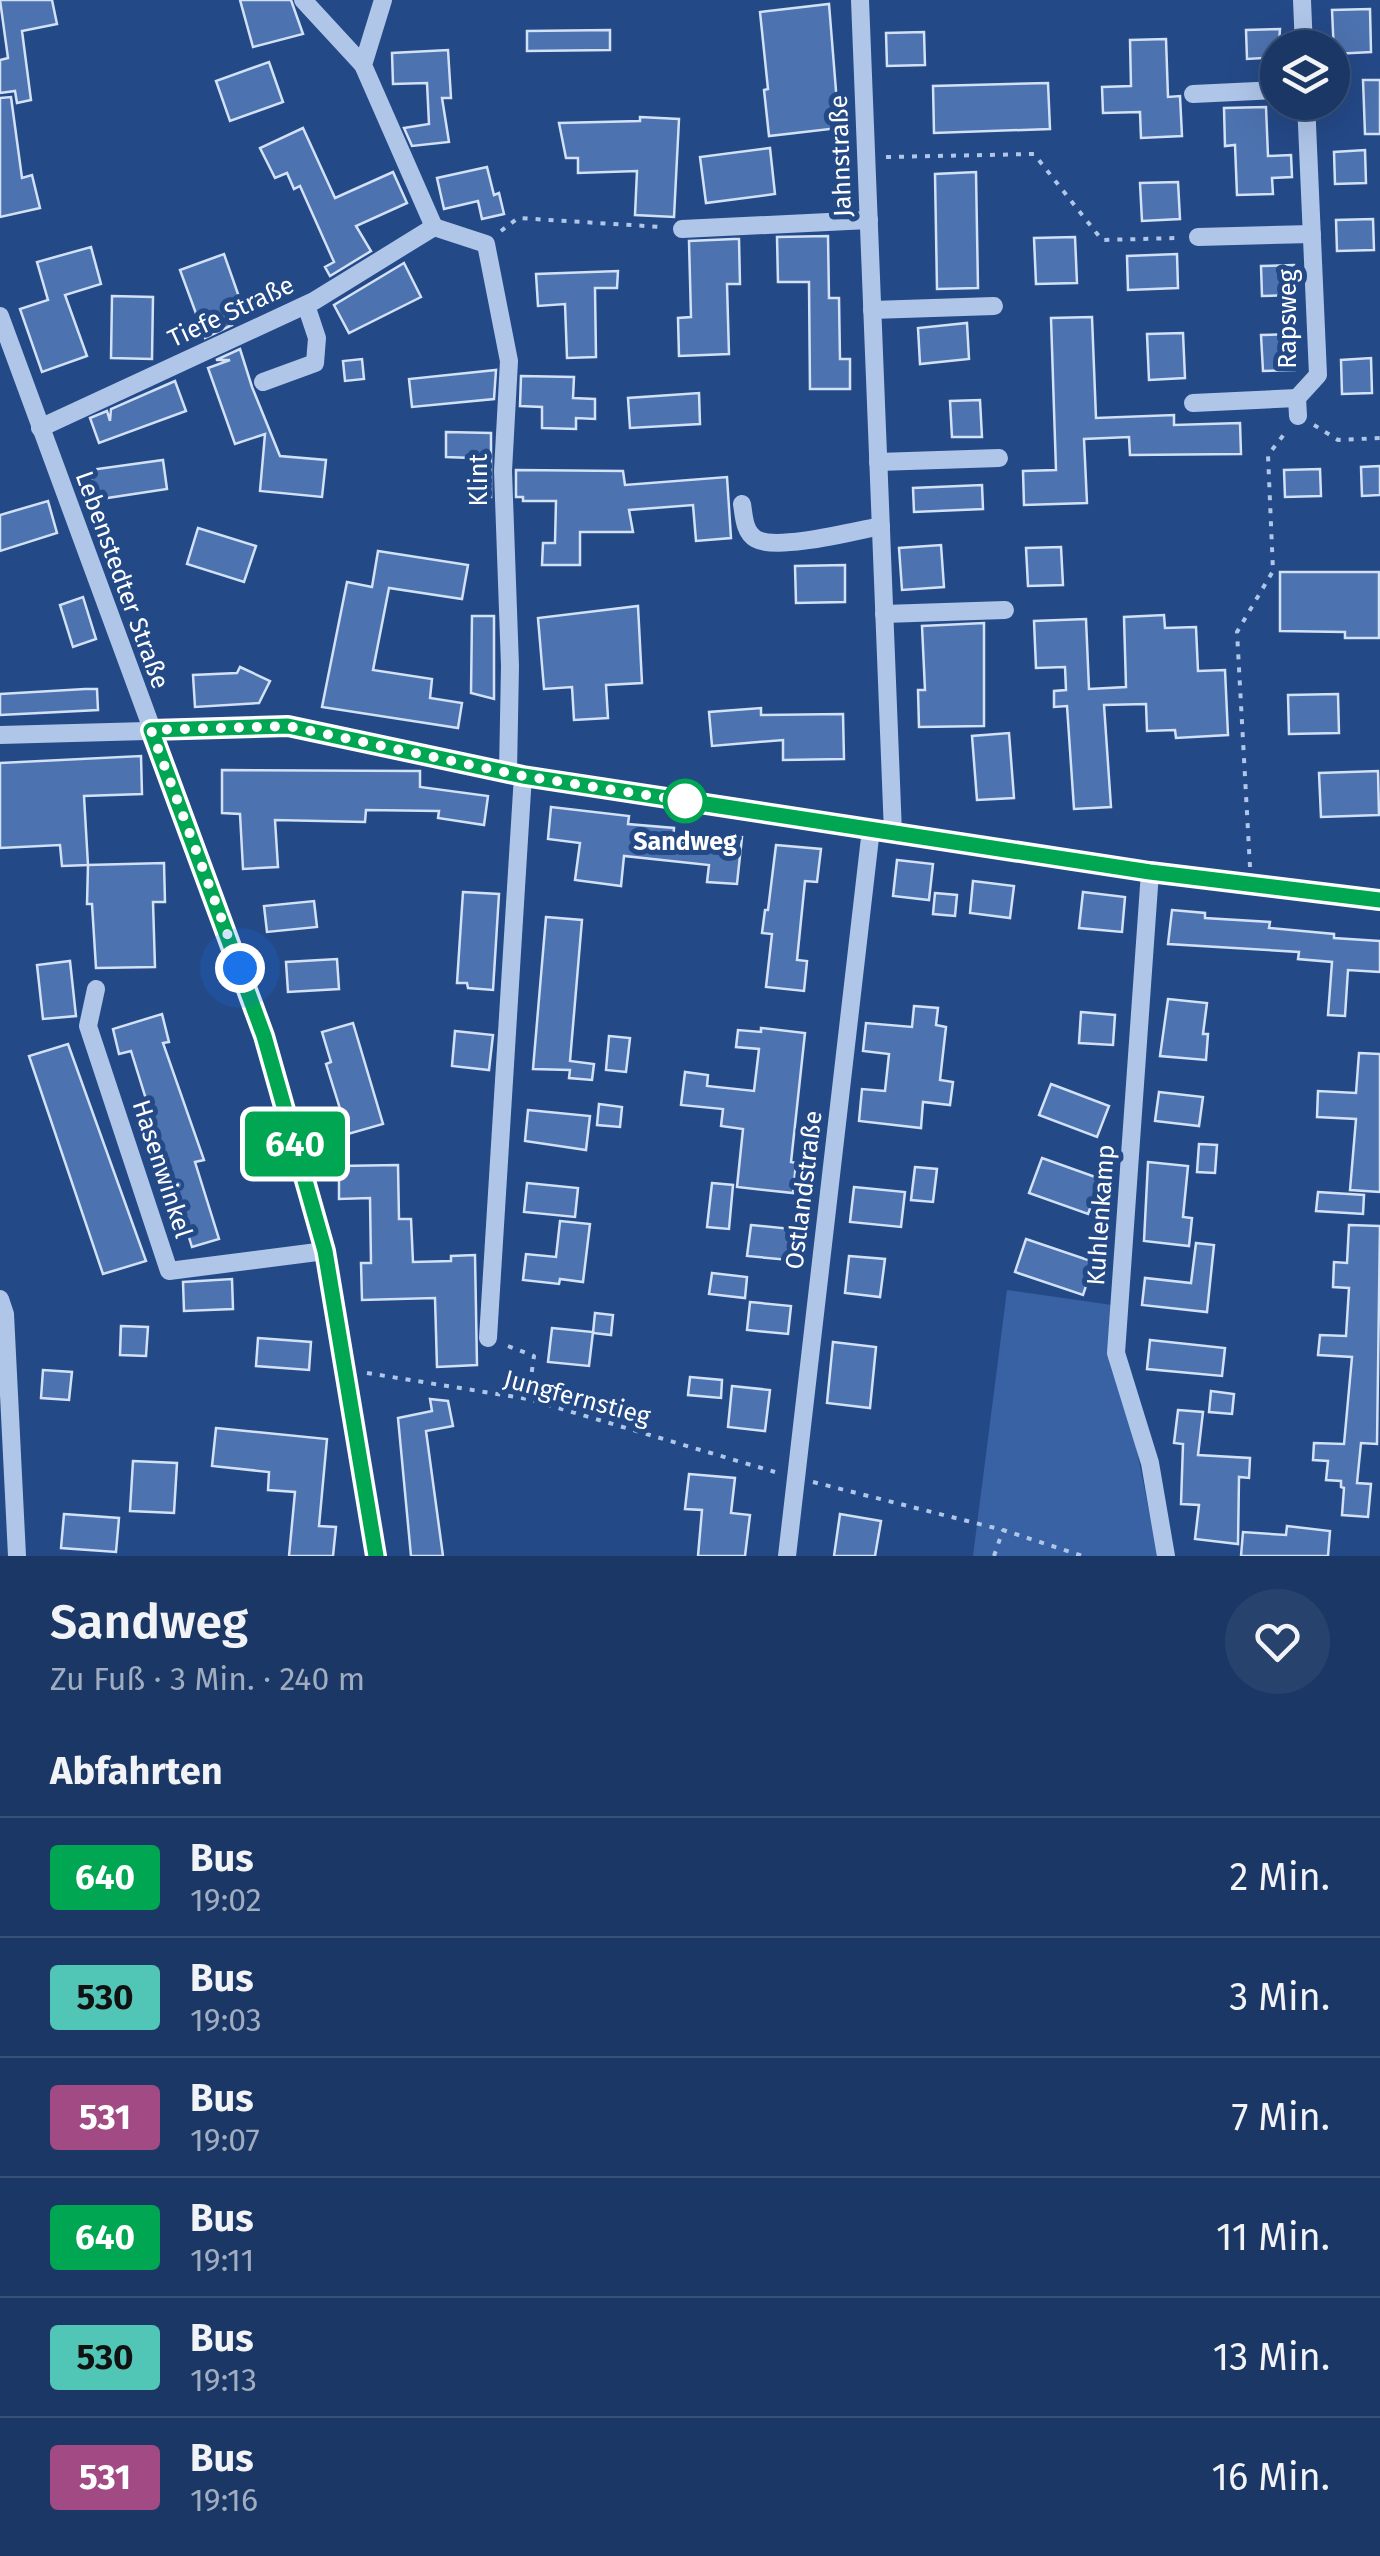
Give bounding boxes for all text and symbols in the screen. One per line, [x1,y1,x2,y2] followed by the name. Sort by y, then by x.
[1260,30,1350,120] map controls
[1260,30,1350,120] button: layers
[824,94,858,218] street label: Jahnstraße
[1273,269,1303,369] street label: Rapsweg
[163,270,299,354] street label: Tiefe Straße
[464,453,494,506] street label: Klint
[69,467,175,693] street label: Lebenstedter Straße
[664,780,706,822] marker: Sandweg
[633,827,737,857] place label: Sandweg
[215,943,265,993] your location
[126,1096,198,1242] street label: Hasenwinkel
[779,1109,829,1271] street label: Ostlandstraße
[238,1112,352,1176] line badge: 640
[265,1123,325,1165] text: 640
[1081,1143,1121,1287] street label: Kuhlenkamp
[501,1364,653,1432] street label: Jungfernstieg
[1225,1589,1330,1694] button: heart
[50,1593,248,1651] text: Sandweg
[50,1660,365,1698] text: Zu Fuß · 3 Min. · 240 m
[50,1748,223,1794] text: Abfahrten
[190,1835,254,1881] text: Bus
[1229,1854,1330,1900] text: 2 Min.
[75,1856,135,1898] text: 640
[190,1881,262,1919] text: 19:02
[190,1955,254,2001] text: Bus
[1229,1974,1330,2020] text: 3 Min.
[76,1976,134,2018] text: 530
[190,2001,262,2039] text: 19:03
[190,2075,254,2121] text: Bus
[1231,2094,1330,2140] text: 7 Min.
[79,2096,131,2138] text: 531
[190,2121,260,2159] text: 19:07
[190,2195,254,2241] text: Bus
[1216,2214,1330,2260] text: 11 Min.
[75,2216,135,2258] text: 640
[190,2241,254,2279] text: 19:11
[190,2315,254,2361] text: Bus
[1213,2334,1330,2380] text: 13 Min.
[76,2336,134,2378] text: 530
[190,2361,257,2399] text: 19:13
[190,2435,254,2481] text: Bus
[1212,2454,1330,2500] text: 16 Min.
[79,2456,131,2498] text: 531
[190,2481,258,2519] text: 19:16

